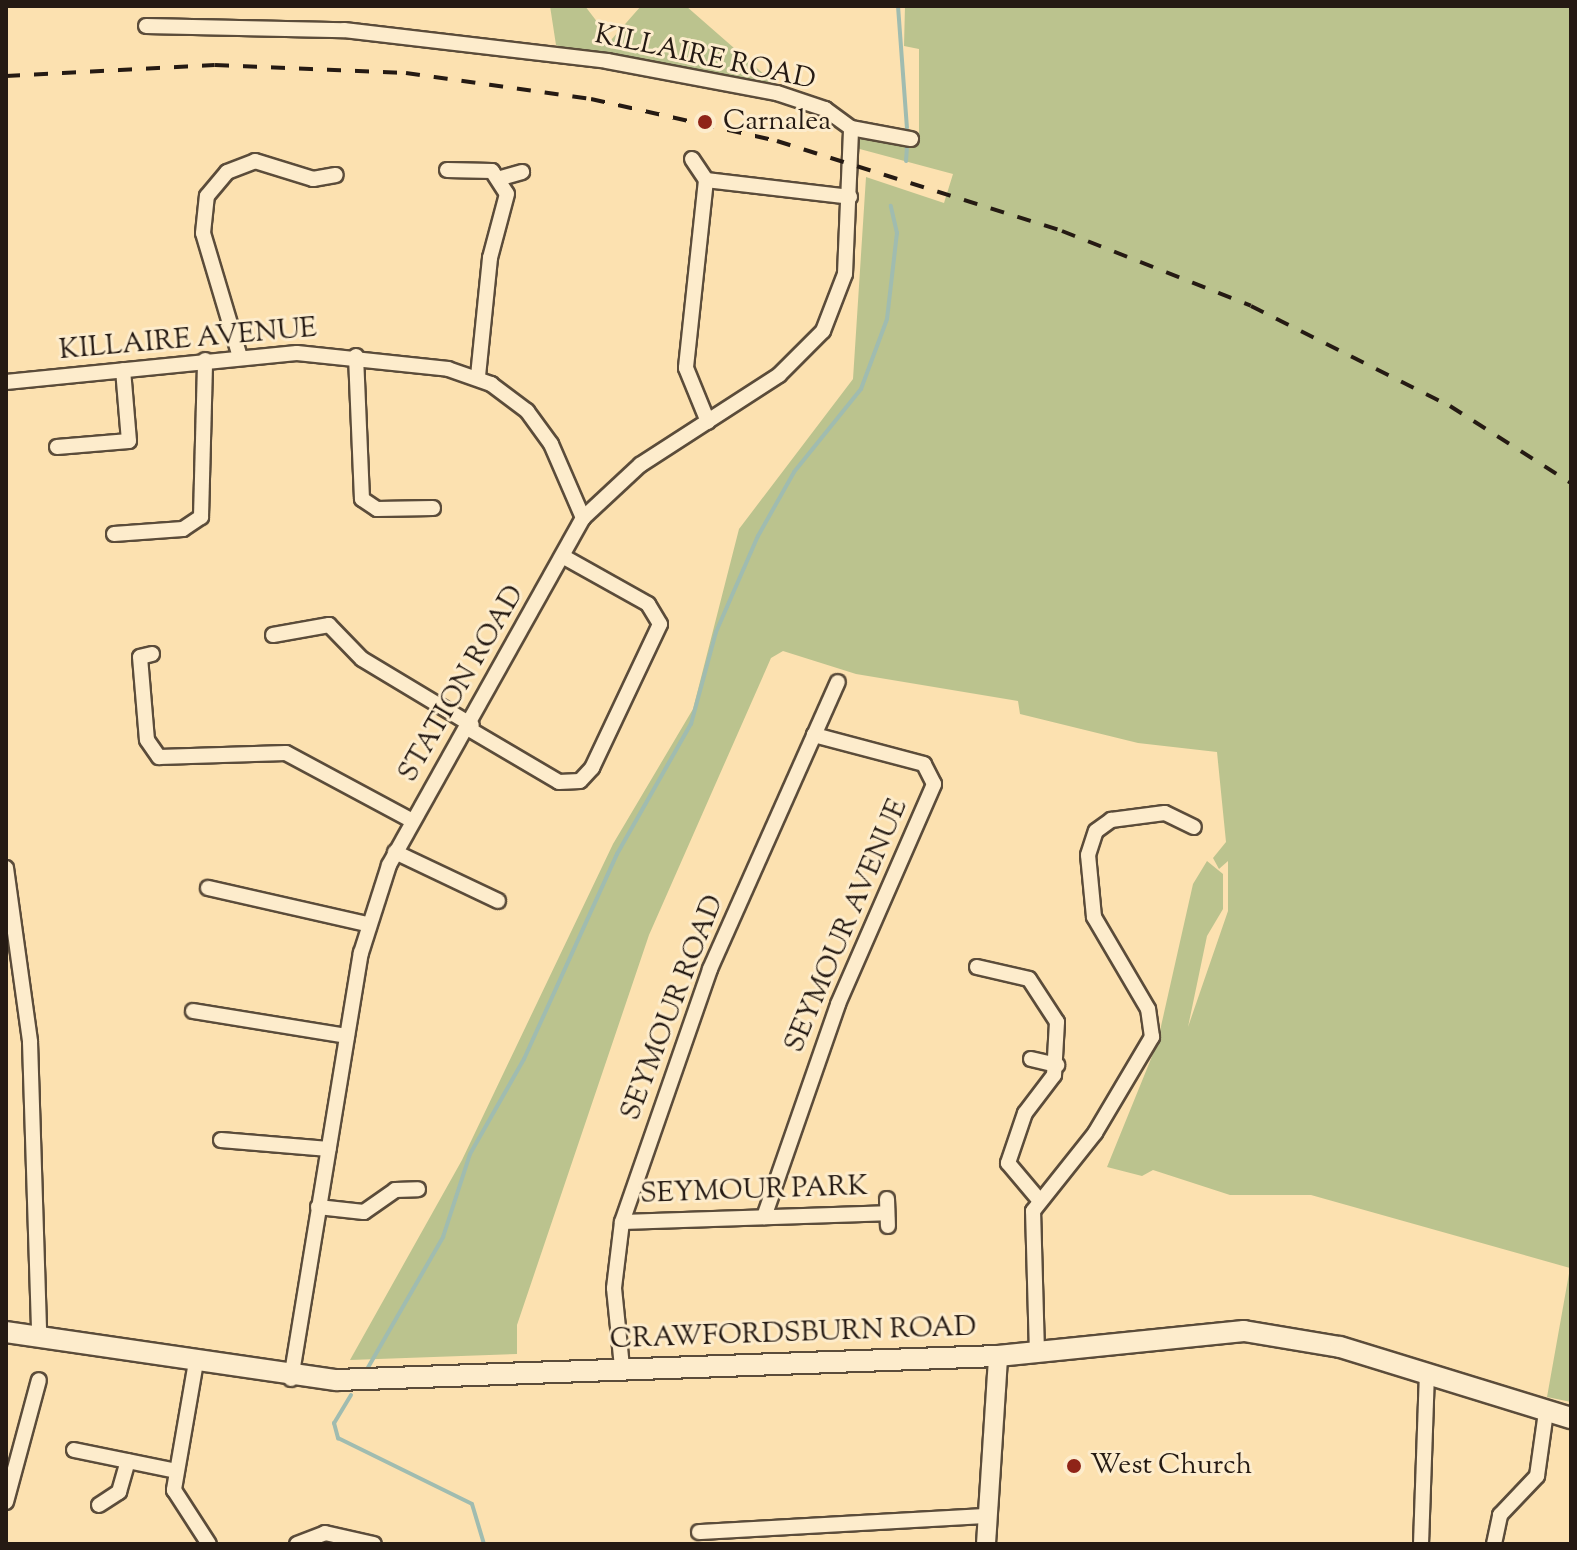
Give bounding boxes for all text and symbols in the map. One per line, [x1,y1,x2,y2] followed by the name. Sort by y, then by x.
[592,18,818,98] street label: KILLAIRE ROAD
[723,105,831,139] place label: Carnalea
[694,111,716,133] marker: Carnalea
[58,312,318,368] street label: KILLAIRE AVENUE
[392,580,532,788] street label: STATION ROAD
[778,794,916,1058] street label: SEYMOUR AVENUE
[615,891,731,1125] street label: SEYMOUR ROAD
[640,1170,868,1212] street label: SEYMOUR PARK
[609,1311,977,1357] street label: CRAWFORDSBURN ROAD
[1090,1449,1252,1483] place label: West Church
[1065,1457,1083,1475] marker: West Church

